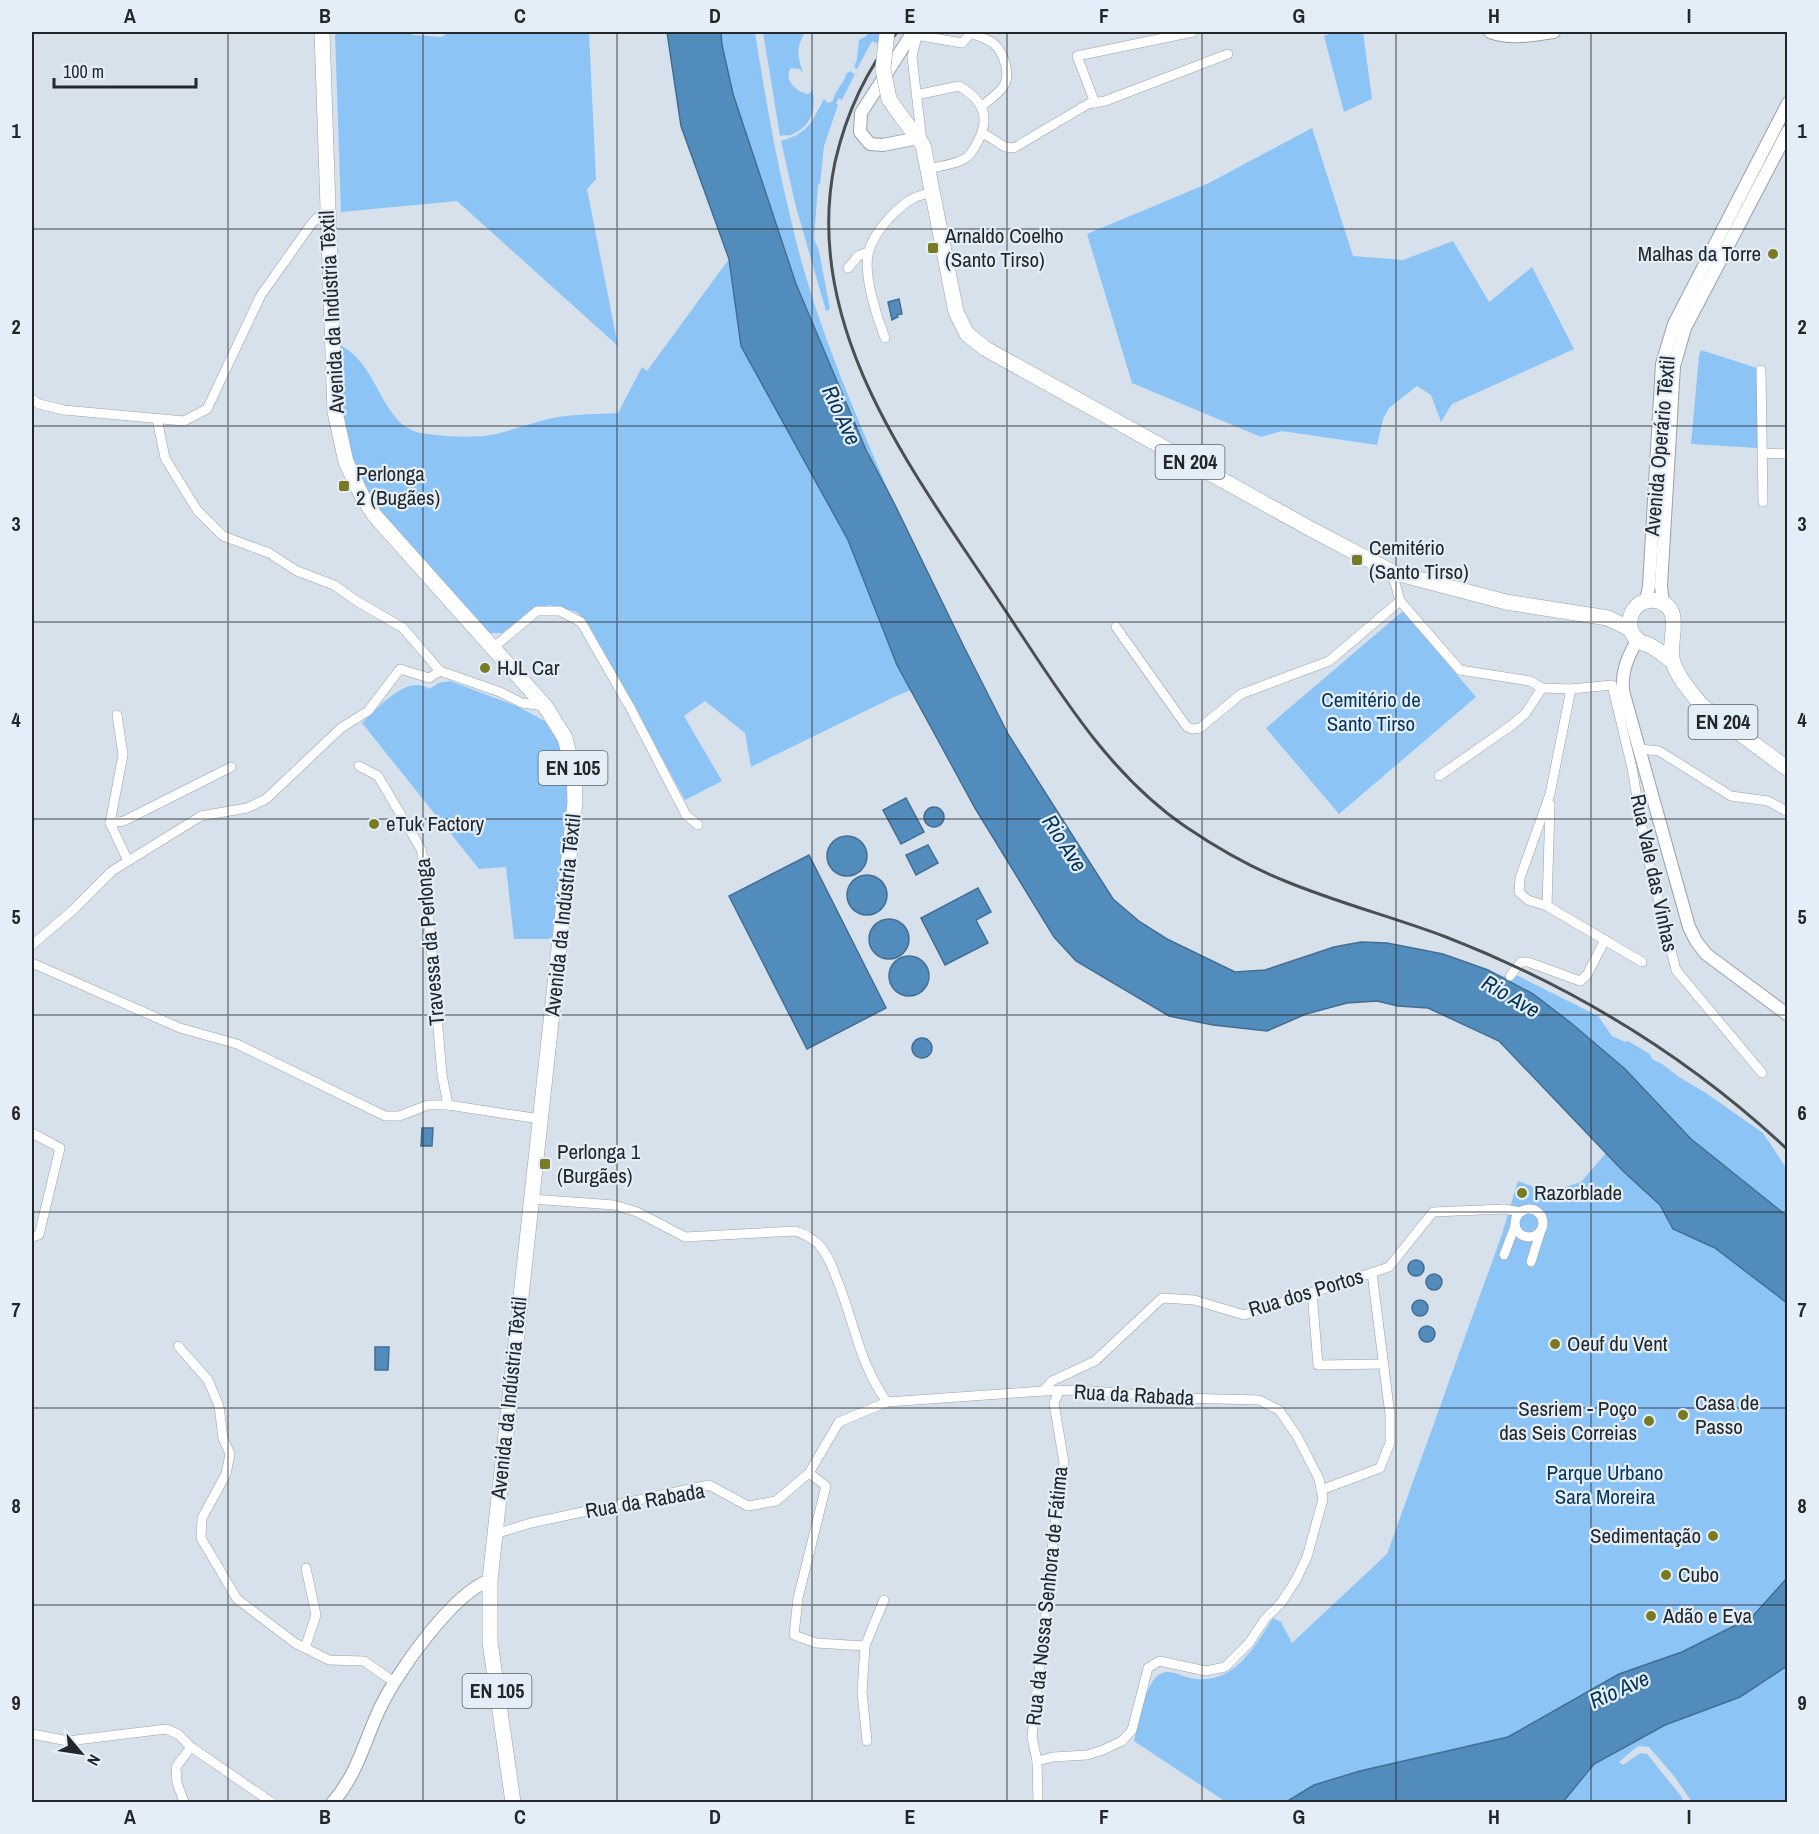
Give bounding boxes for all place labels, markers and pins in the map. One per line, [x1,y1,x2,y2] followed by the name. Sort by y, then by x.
[944,221,1064,274] place label: Arnaldo Coelho (Santo Tirso)
[1638,239,1761,268] place label: Malhas da Torre
[926,241,940,255] marker: Arnaldo Coelho (Santo Tirso)
[1766,247,1780,261] marker: Malhas da Torre
[356,459,440,512] place label: Perlonga 2 (Bugães)
[337,479,351,493] marker: Perlonga 2 (Bugães)
[1369,533,1469,586] place label: Cemitério (Santo Tirso)
[1350,553,1364,567] marker: Cemitério (Santo Tirso)
[497,653,560,682] place label: HJL Car
[478,661,492,675] marker: HJL Car
[386,809,485,838] place label: eTuk Factory
[367,817,381,831] marker: eTuk Factory
[557,1137,641,1190] place label: Perlonga 1 (Burgães)
[538,1157,552,1171] marker: Perlonga 1 (Burgães)
[1534,1178,1622,1207] place label: Razorblade
[1515,1186,1529,1200] marker: Razorblade
[1567,1329,1668,1358] place label: Oeuf du Vent
[1548,1337,1562,1351] marker: Oeuf du Vent
[1695,1388,1759,1441] place label: Casa de Passo
[1499,1394,1637,1447] place label: Sesriem - Poço das Seis Correias
[1676,1408,1690,1422] marker: Casa de Passo
[1642,1414,1656,1428] marker: Sesriem - Poço das Seis Correias
[1590,1521,1701,1550] place label: Sedimentação
[1706,1529,1720,1543] marker: Sedimentação
[1678,1560,1719,1589] place label: Cubo
[1659,1568,1673,1582] marker: Cubo
[1662,1601,1752,1630] place label: Adão e Eva
[1644,1609,1658,1623] marker: Adão e Eva

